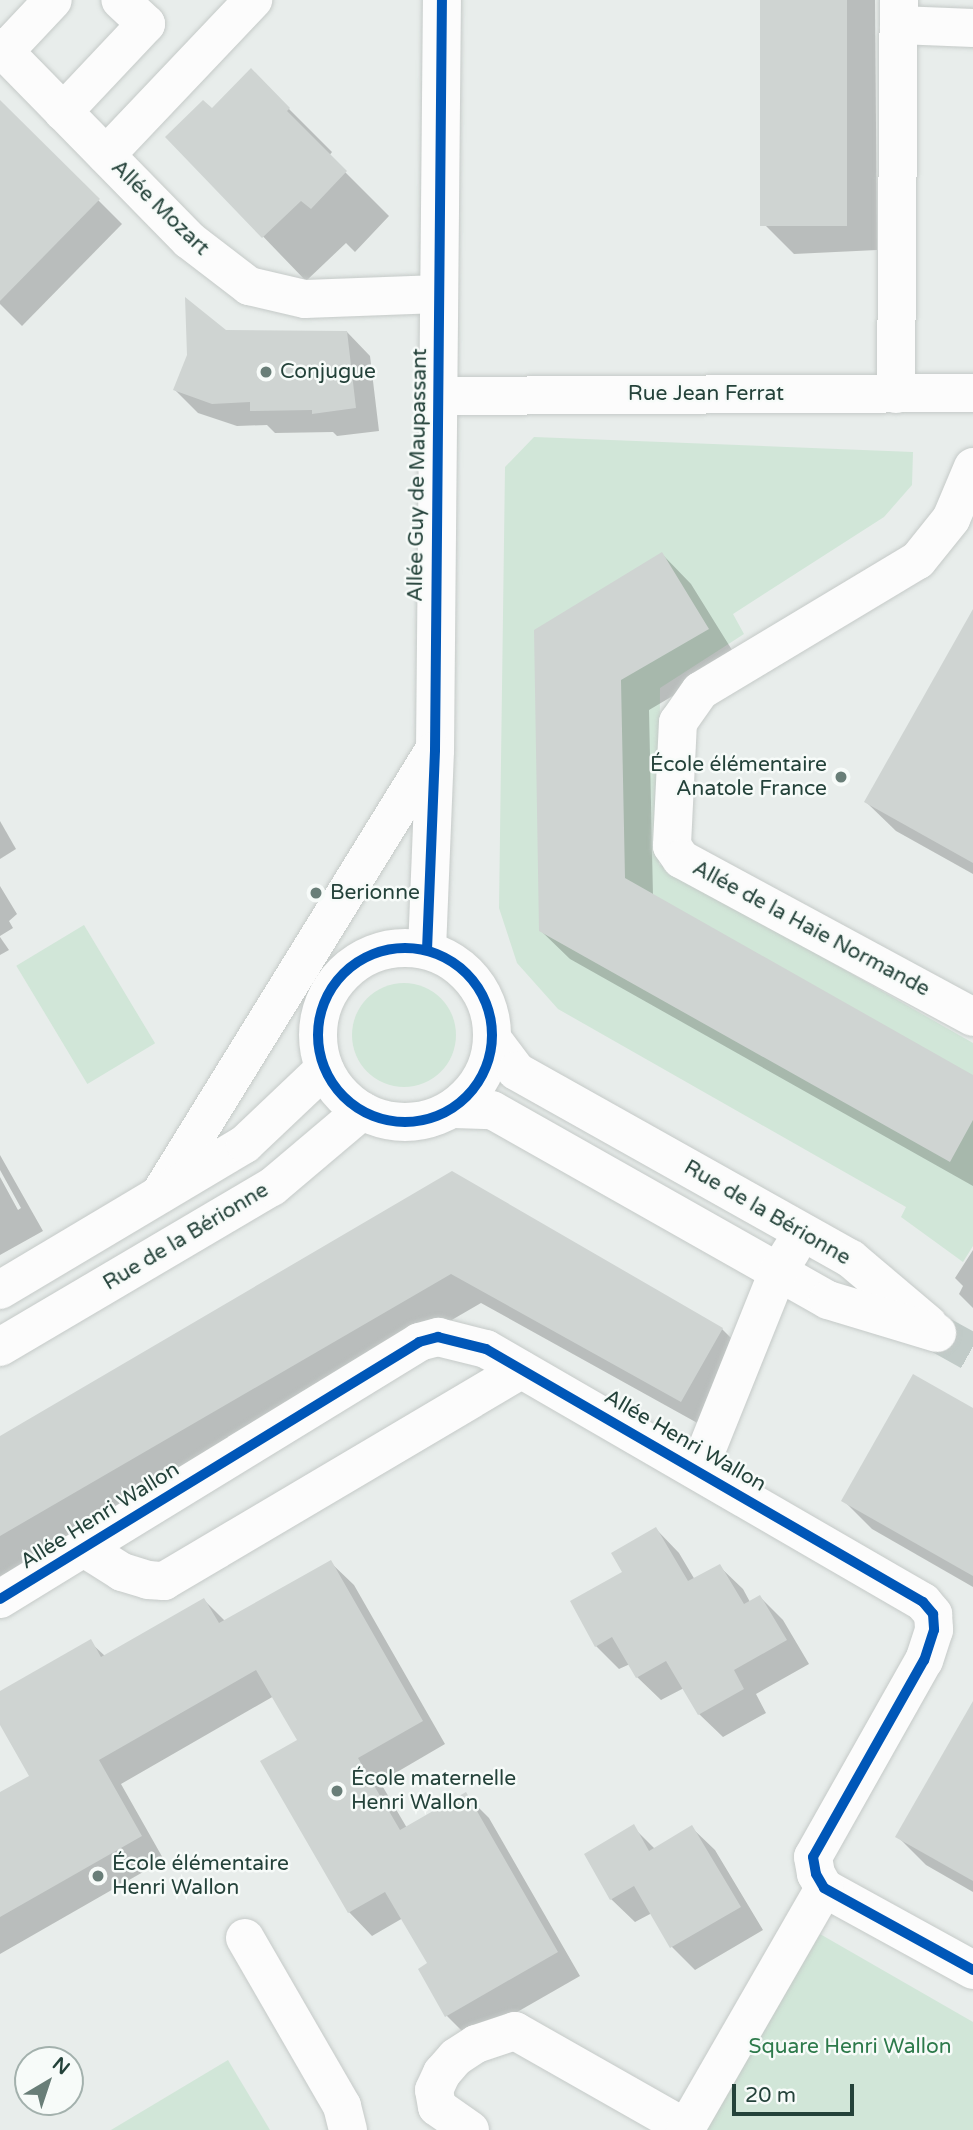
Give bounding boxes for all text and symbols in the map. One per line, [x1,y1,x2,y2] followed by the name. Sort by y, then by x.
[106,155,214,261] street label: Allée Mozart
[403,348,433,602] street label: Allée Guy de Maupassant
[280,359,376,385] place label: Conjugue
[258,364,274,380] marker: Conjugue
[628,381,784,407] street label: Rue Jean Ferrat
[650,752,827,802] place label: École élémentaire Anatole France
[833,769,849,785] marker: École élémentaire Anatole France
[688,856,934,1002] street label: Allée de la Haie Normande
[330,880,420,906] place label: Berionne
[308,885,324,901] marker: Berionne
[679,1155,855,1271] street label: Rue de la Bérionne
[99,1178,273,1296] street label: Rue de la Bérionne
[600,1384,770,1498] street label: Allée Henri Wallon
[16,1457,184,1575] street label: Allée Henri Wallon
[351,1766,516,1816] place label: École maternelle Henri Wallon
[329,1783,345,1799] marker: École maternelle Henri Wallon
[112,1851,289,1901] place label: École élémentaire Henri Wallon
[90,1868,106,1884] marker: École élémentaire Henri Wallon
[748,2034,952,2060] park label: Square Henri Wallon
[14,2046,84,2116] north arrow
[48,2053,74,2080] text: N
[735,2070,858,2114] scale bar
[745,2083,796,2108] text: 20 m

